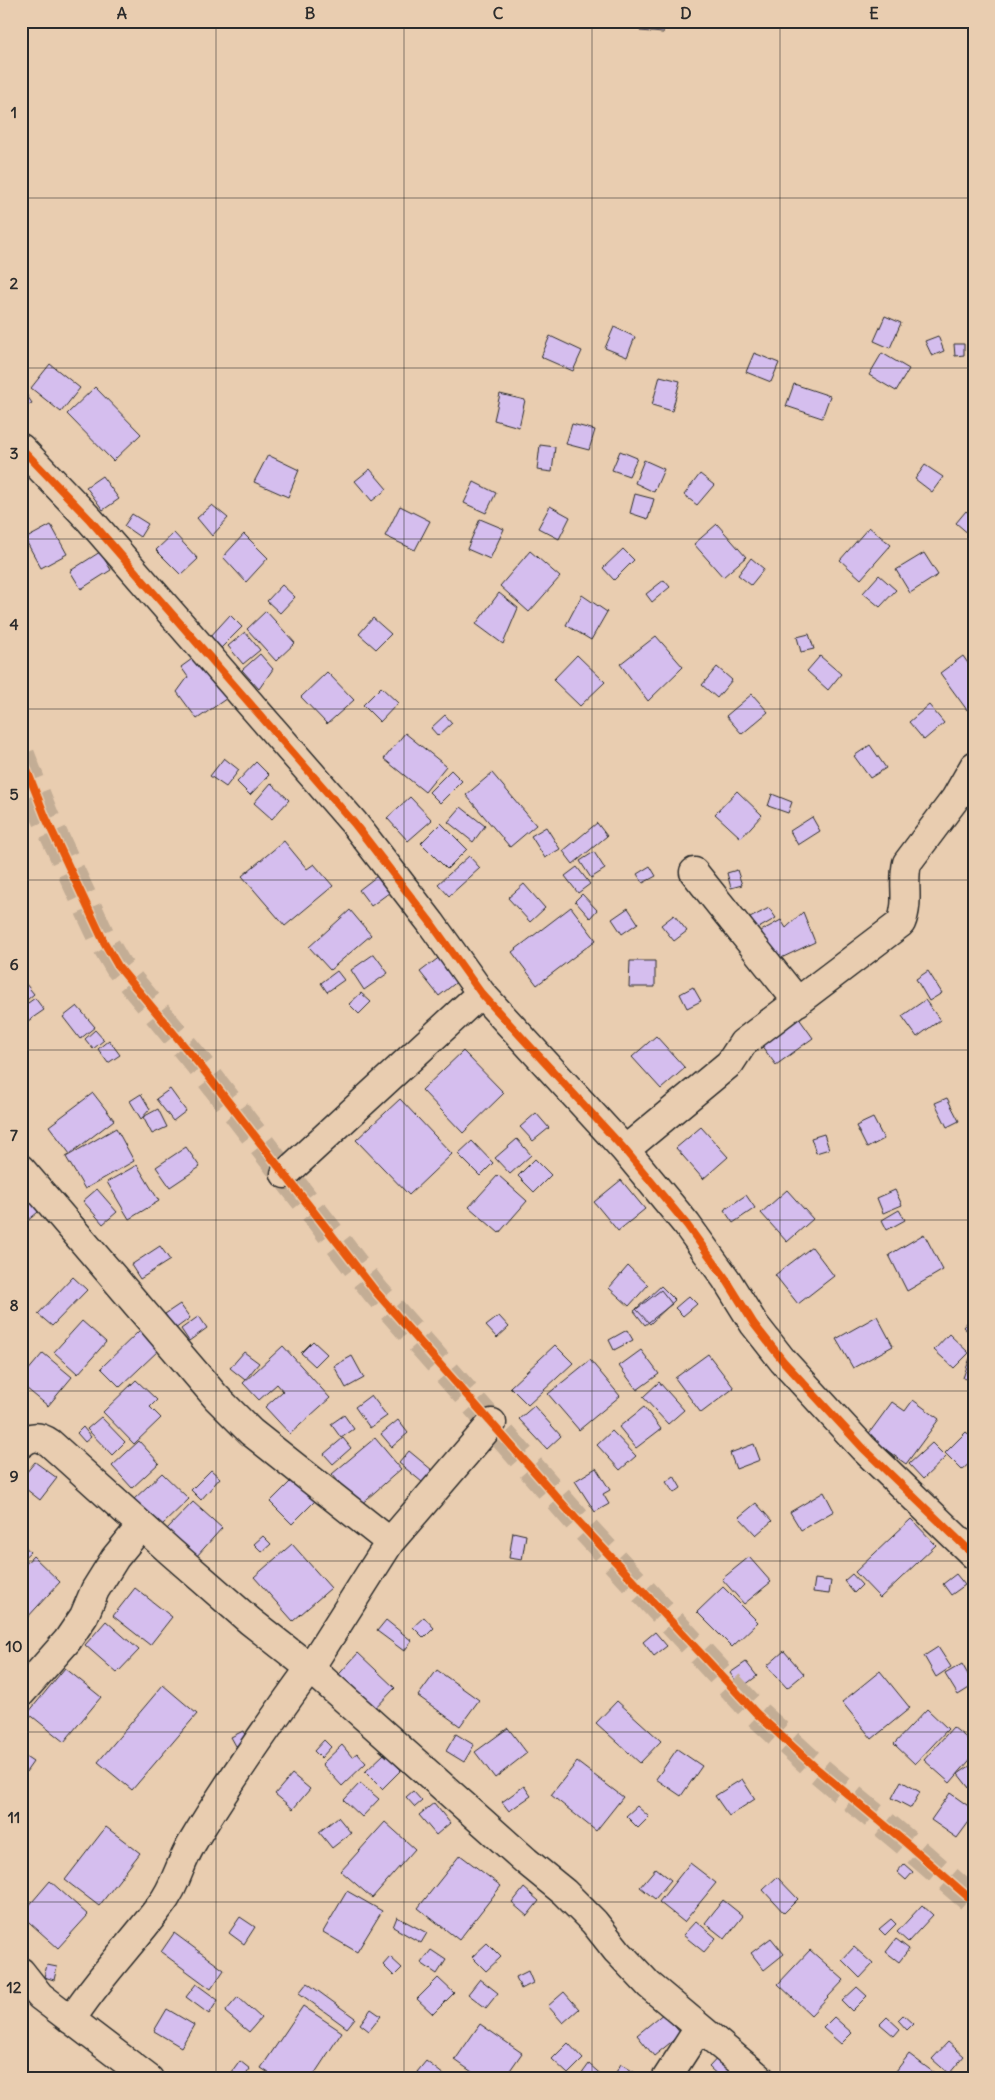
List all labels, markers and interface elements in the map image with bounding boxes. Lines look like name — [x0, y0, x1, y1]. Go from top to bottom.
text: A — [117, 3, 127, 23]
text: B — [305, 3, 316, 23]
text: C — [493, 3, 504, 23]
text: D — [680, 3, 692, 23]
text: E — [869, 3, 879, 23]
text: 1 — [11, 102, 17, 122]
text: 2 — [10, 273, 19, 293]
text: 3 — [9, 443, 19, 463]
text: 4 — [9, 614, 19, 634]
text: 5 — [9, 784, 19, 804]
text: 6 — [9, 954, 19, 974]
text: 7 — [10, 1125, 18, 1145]
text: 8 — [9, 1295, 19, 1315]
text: 9 — [9, 1466, 19, 1486]
text: 10 — [6, 1636, 22, 1656]
text: 11 — [8, 1807, 20, 1827]
text: 12 — [6, 1977, 22, 1997]

